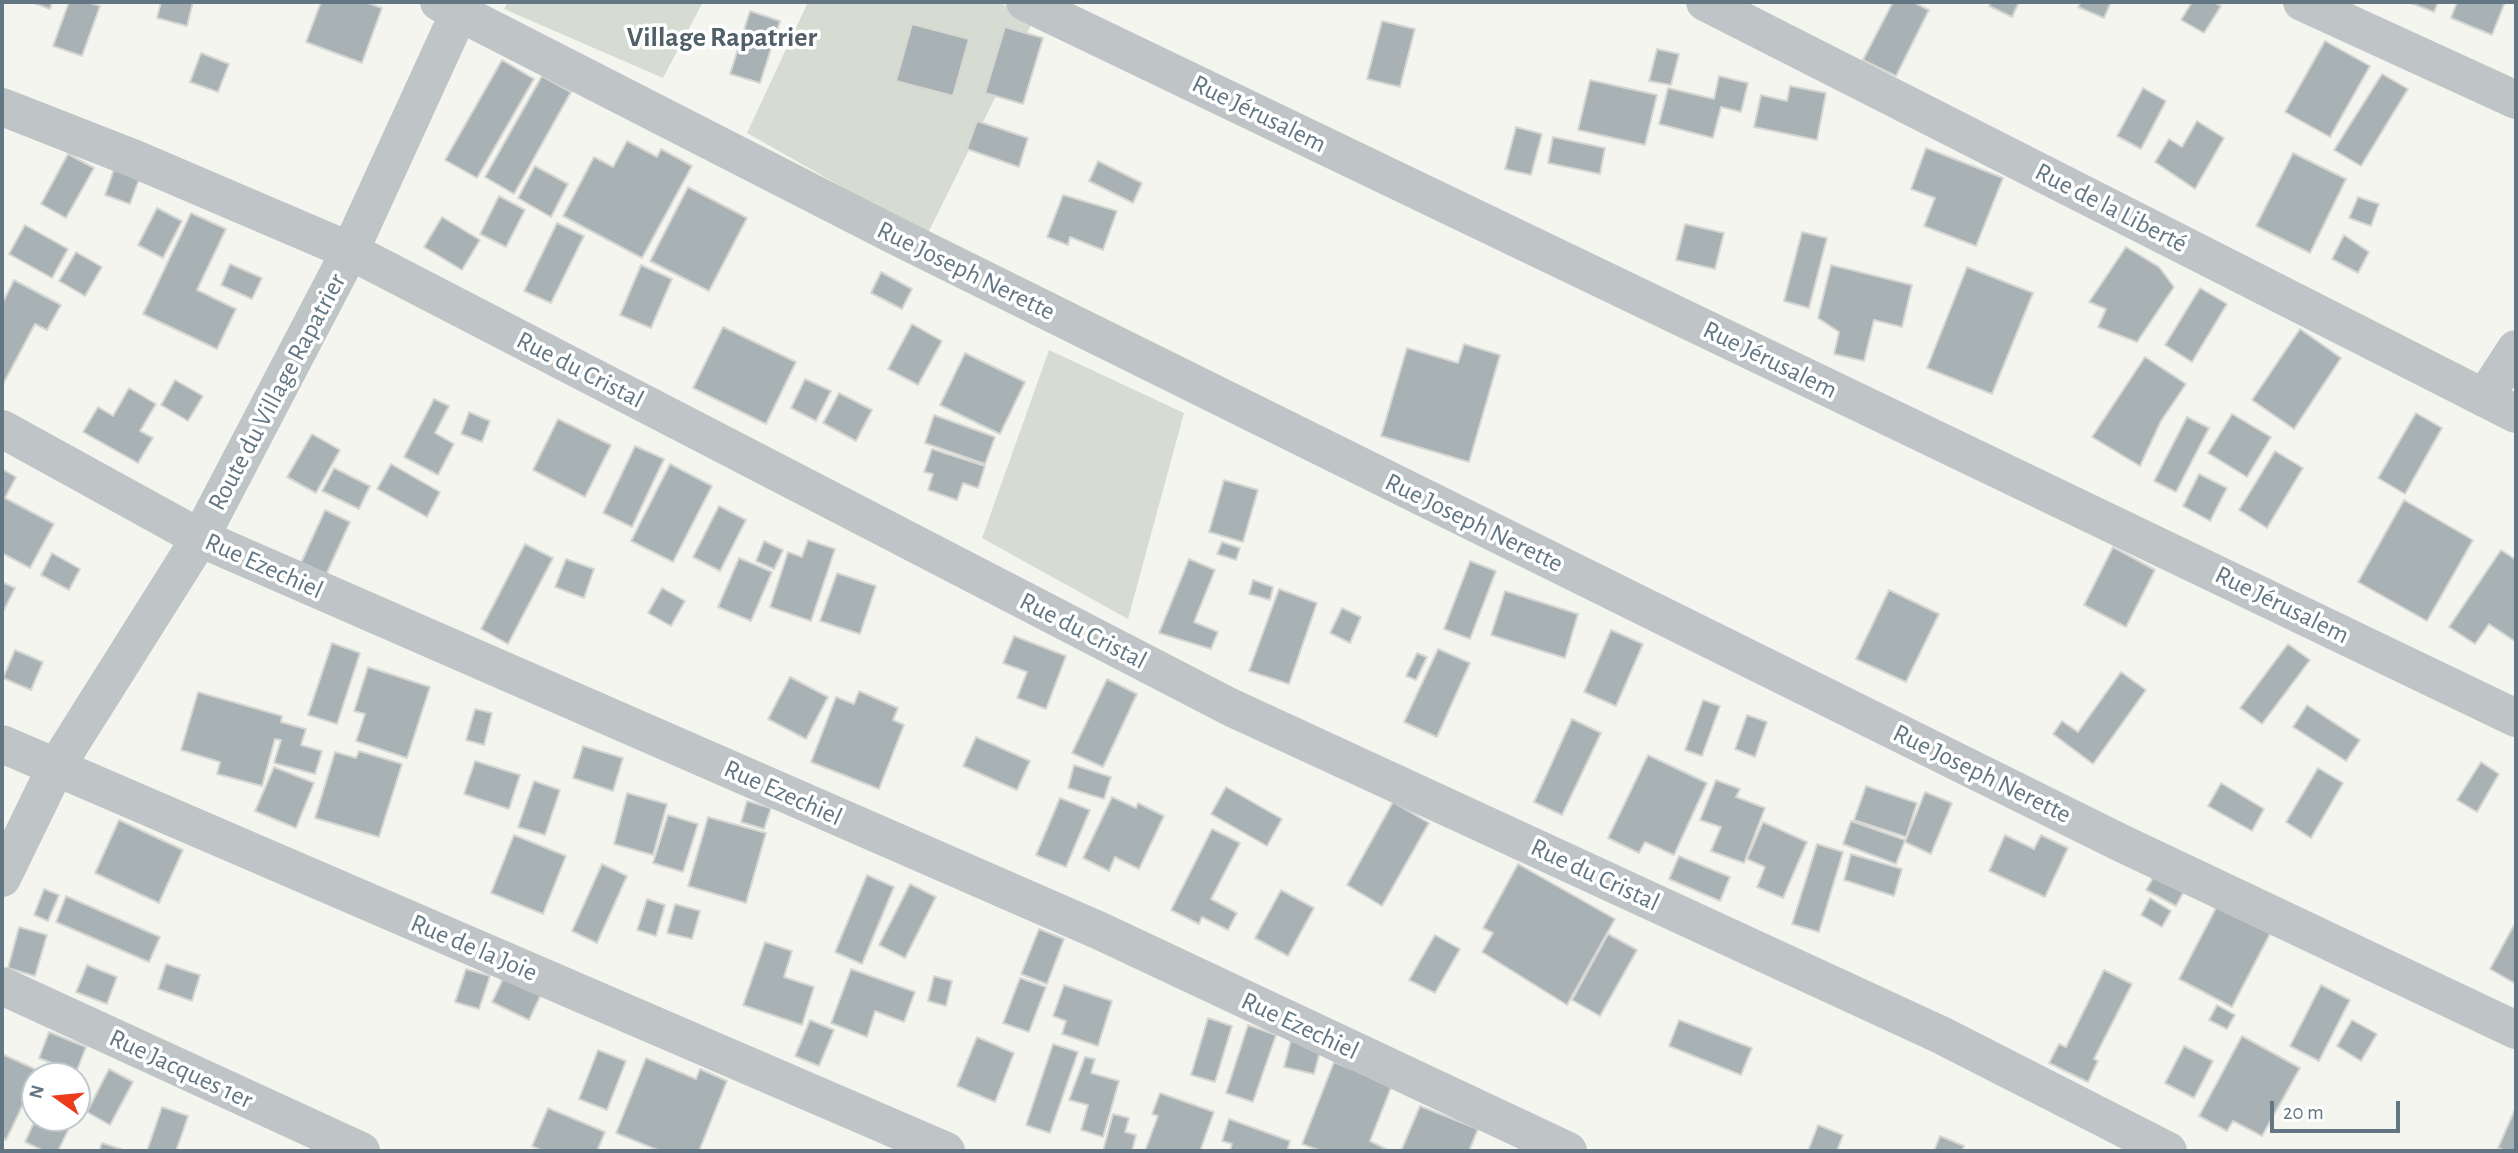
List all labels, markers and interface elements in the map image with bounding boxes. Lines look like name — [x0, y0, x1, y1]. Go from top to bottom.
district label: Village Rapatrier — [627, 21, 817, 55]
street label: Rue Jérusalem — [1187, 68, 1331, 160]
street label: Rue de la Liberté — [2030, 156, 2192, 260]
street label: Rue Joseph Nerette — [872, 214, 1060, 328]
street label: Route du Village Rapatrier — [201, 268, 353, 516]
street label: Rue Jérusalem — [1698, 314, 1842, 406]
street label: Rue du Cristal — [511, 325, 649, 415]
street label: Rue Joseph Nerette — [1380, 466, 1568, 580]
street label: Rue Ezechiel — [200, 526, 328, 606]
street label: Rue Jérusalem — [2210, 559, 2354, 651]
street label: Rue du Cristal — [1014, 586, 1152, 676]
street label: Rue Joseph Nerette — [1888, 717, 2076, 831]
street label: Rue Ezechiel — [719, 753, 847, 833]
street label: Rue du Cristal — [1526, 832, 1664, 918]
street label: Rue de la Joie — [406, 907, 542, 989]
street label: Rue Ezechiel — [1236, 985, 1364, 1067]
street label: Rue Jacques 1er — [104, 1022, 258, 1116]
north arrow — [21, 1062, 91, 1132]
text: N — [26, 1083, 48, 1101]
scale bar — [2273, 1086, 2402, 1130]
text: 20 m — [2283, 1102, 2324, 1123]

